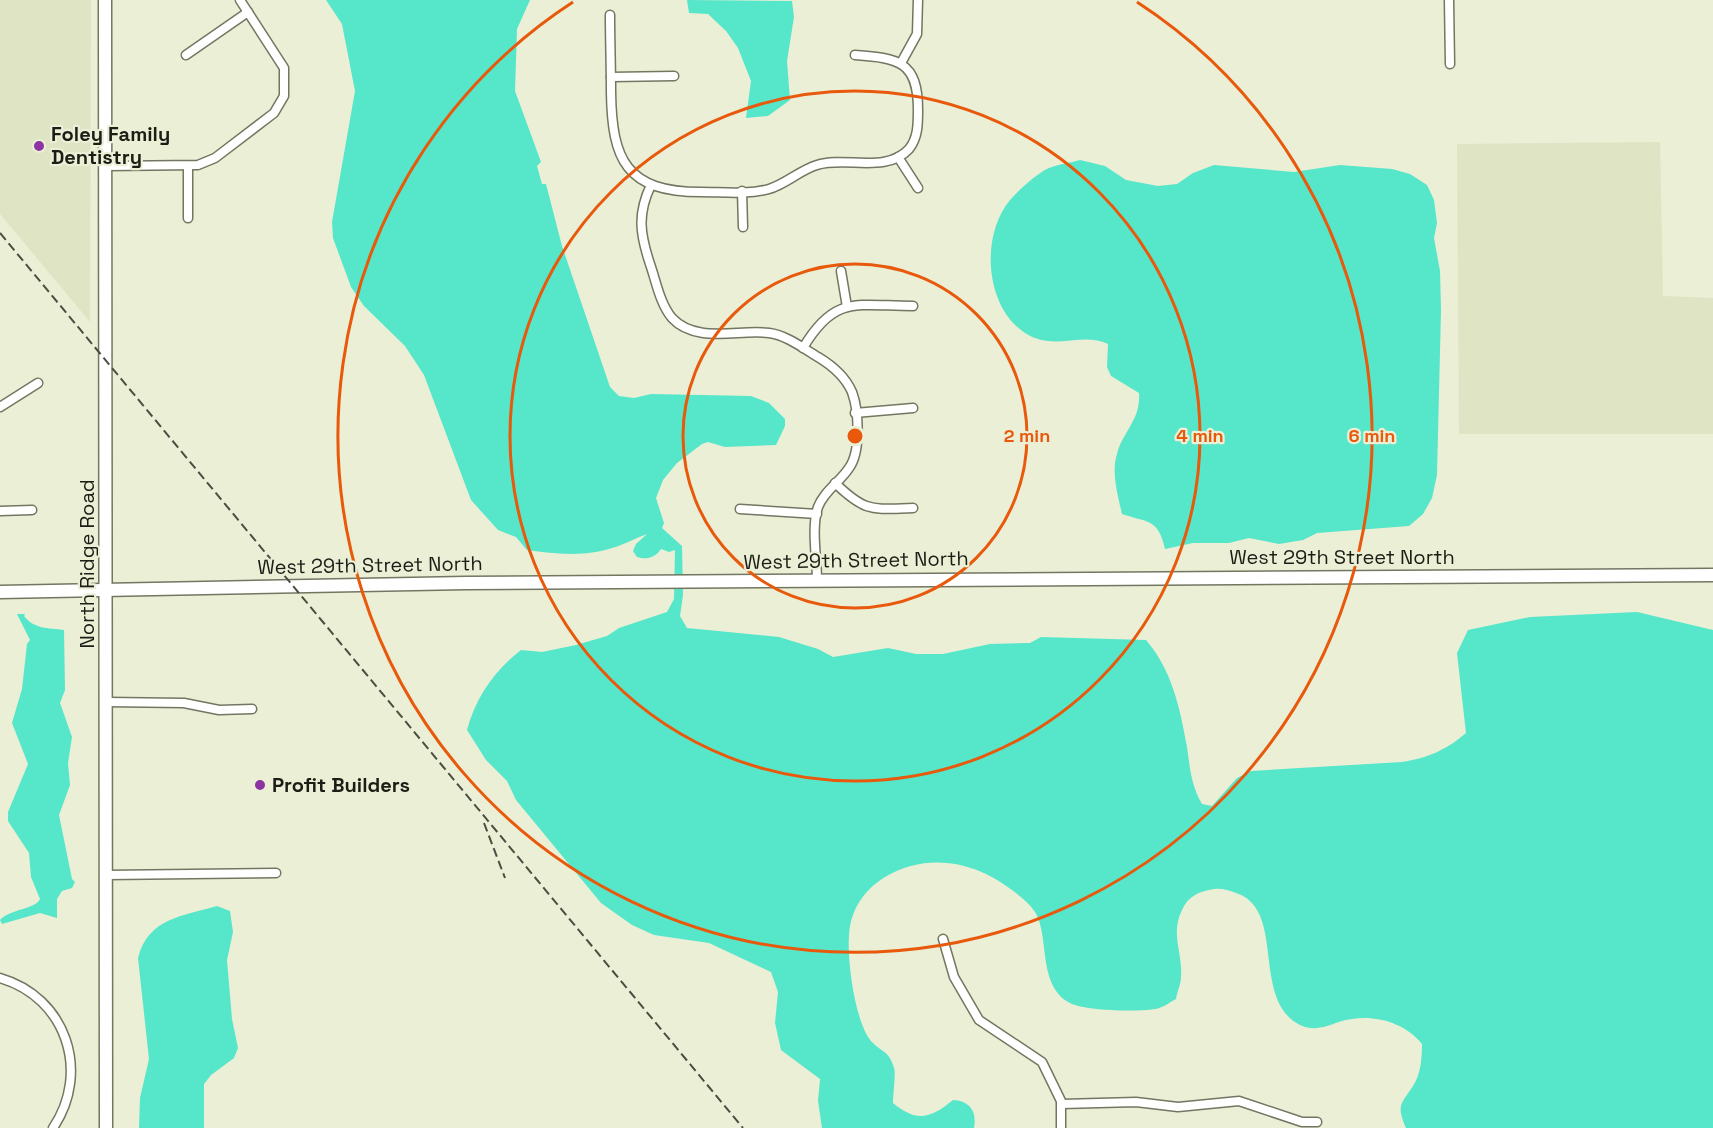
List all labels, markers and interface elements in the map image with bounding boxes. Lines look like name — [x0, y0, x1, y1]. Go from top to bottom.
place label: Foley Family Dentistry — [51, 121, 170, 170]
marker: Foley Family Dentistry — [32, 139, 46, 153]
text: 2 min — [1004, 424, 1050, 447]
text: 4 min — [1176, 424, 1224, 447]
text: 6 min — [1349, 424, 1395, 447]
centre of rings — [845, 426, 865, 446]
street label: North Ridge Road — [74, 479, 100, 649]
street label: West 29th Street North — [1229, 544, 1455, 570]
street label: West 29th Street North — [743, 545, 969, 575]
street label: West 29th Street North — [257, 550, 483, 580]
place label: Profit Builders — [272, 772, 410, 798]
marker: Profit Builders — [253, 778, 267, 792]

